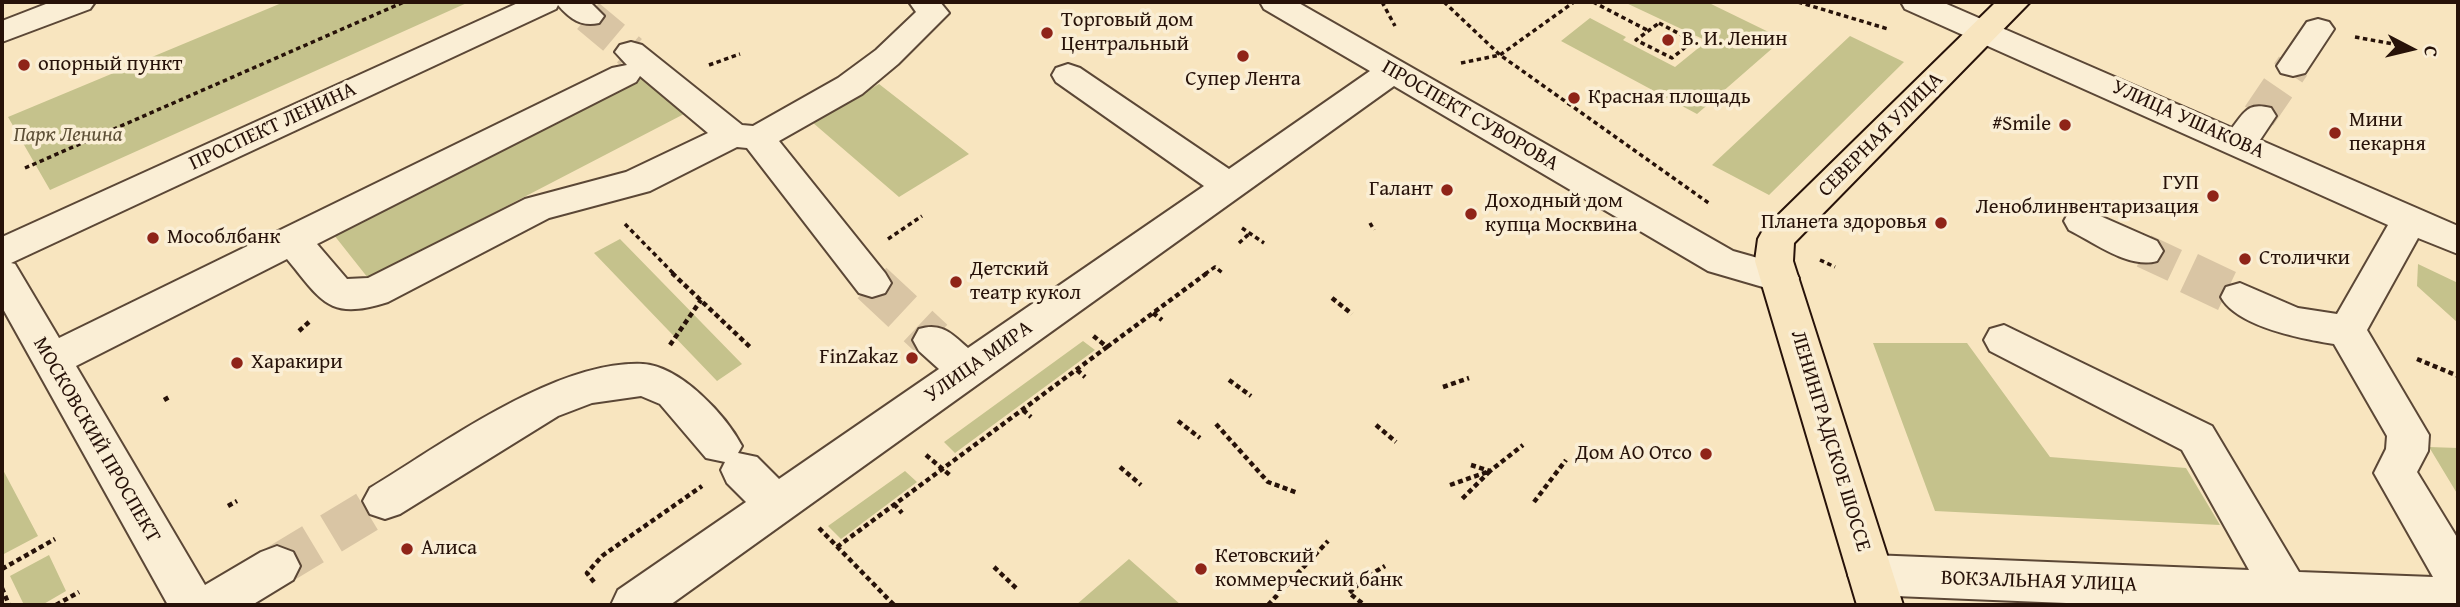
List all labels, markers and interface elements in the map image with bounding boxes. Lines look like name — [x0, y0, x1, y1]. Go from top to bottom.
place label: Торговый дом Центральный — [1061, 8, 1194, 58]
north arrow — [2376, 14, 2446, 84]
marker: Торговый дом Центральный — [1039, 25, 1055, 41]
place label: В. И. Ленин — [1682, 27, 1788, 53]
marker: В. И. Ленин — [1660, 32, 1676, 48]
text: С — [2417, 45, 2446, 59]
marker: Супер Лента — [1235, 48, 1251, 64]
place label: опорный пункт — [38, 52, 182, 78]
street label: ПРОСПЕКТ СУВОРОВА — [1377, 55, 1563, 177]
marker: опорный пункт — [16, 57, 32, 73]
place label: Супер Лента — [1185, 67, 1301, 93]
street label: СЕВЕРНАЯ УЛИЦА — [1813, 67, 1949, 203]
street label: УЛИЦА УШАКОВА — [2108, 75, 2268, 165]
street label: ПРОСПЕКТ ЛЕНИНА — [186, 77, 360, 177]
place label: Красная площадь — [1588, 85, 1751, 111]
marker: Красная площадь — [1566, 90, 1582, 106]
place label: Мини пекарня — [2349, 108, 2426, 158]
place label: #Smile — [1992, 112, 2051, 138]
marker: #Smile — [2057, 117, 2073, 133]
park label: Парк Ленина — [14, 123, 122, 149]
marker: Мини пекарня — [2327, 125, 2343, 141]
place label: ГУП Леноблинвентаризация — [1976, 171, 2199, 221]
place label: Галант — [1369, 177, 1433, 203]
marker: Галант — [1439, 182, 1455, 198]
marker: ГУП Леноблинвентаризация — [2205, 188, 2221, 204]
place label: Доходный дом купца Москвина — [1485, 189, 1638, 239]
marker: Доходный дом купца Москвина — [1463, 206, 1479, 222]
place label: Планета здоровья — [1761, 210, 1927, 236]
marker: Планета здоровья — [1933, 215, 1949, 231]
place label: Мособлбанк — [167, 225, 280, 251]
marker: Мособлбанк — [145, 230, 161, 246]
place label: Столички — [2259, 246, 2350, 272]
marker: Столички — [2237, 251, 2253, 267]
place label: Детский театр кукол — [970, 257, 1081, 307]
marker: Детский театр кукол — [948, 274, 964, 290]
street label: УЛИЦА МИРА — [920, 316, 1038, 408]
street label: ЛЕНИНГРАДСКОЕ ШОССЕ — [1784, 327, 1876, 555]
street label: МОСКОВСКИЙ ПРОСПЕКТ — [27, 333, 165, 547]
place label: FinZakaz — [819, 345, 898, 371]
place label: Харакири — [251, 350, 343, 376]
marker: FinZakaz — [904, 350, 920, 366]
marker: Харакири — [229, 355, 245, 371]
place label: Дом АО Отсо — [1575, 441, 1692, 467]
marker: Дом АО Отсо — [1698, 446, 1714, 462]
place label: Алиса — [421, 536, 477, 562]
marker: Алиса — [399, 541, 415, 557]
place label: Кетовский коммерческий банк — [1215, 544, 1403, 594]
marker: Кетовский коммерческий банк — [1193, 561, 1209, 577]
street label: ВОКЗАЛЬНАЯ УЛИЦА — [1940, 566, 2138, 598]

